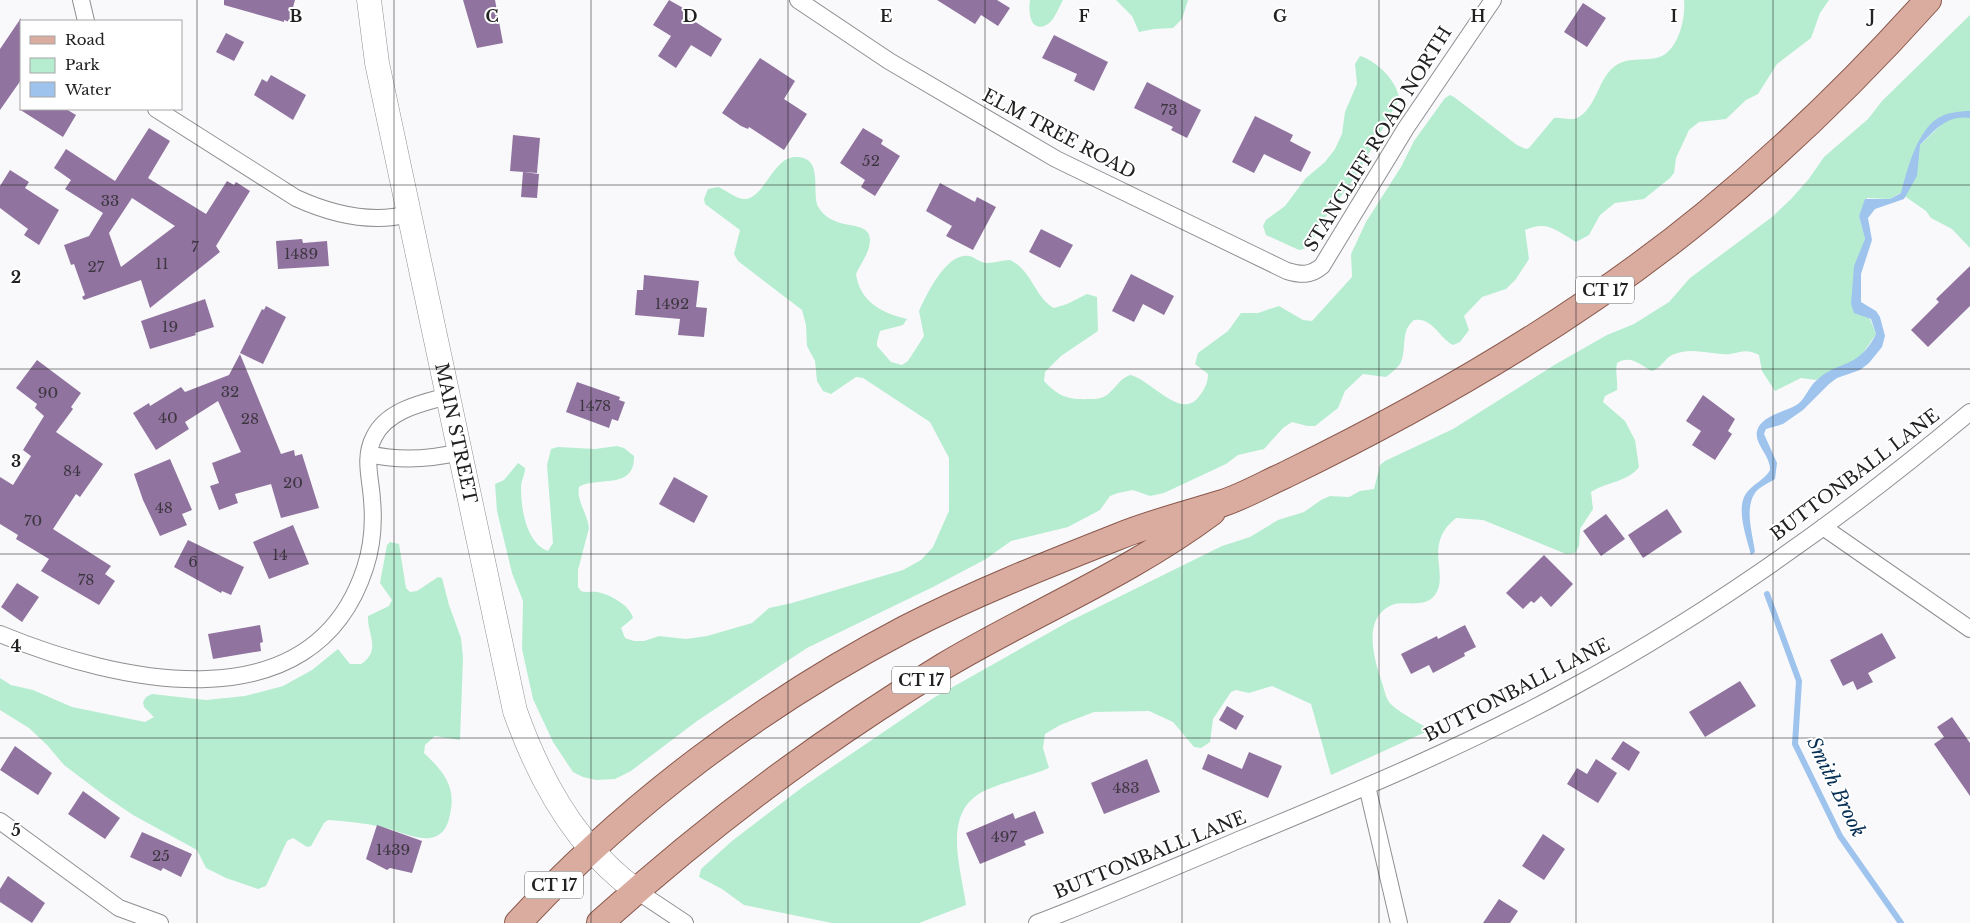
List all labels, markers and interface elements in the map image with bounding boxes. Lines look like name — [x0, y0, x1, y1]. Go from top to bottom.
text: B — [290, 6, 303, 26]
text: C — [485, 6, 499, 26]
text: D — [683, 6, 697, 26]
text: E — [880, 6, 892, 26]
text: F — [1078, 6, 1090, 26]
text: G — [1273, 6, 1287, 26]
text: H — [1470, 6, 1486, 26]
text: I — [1671, 6, 1678, 26]
text: J — [1866, 6, 1875, 26]
legend — [20, 20, 182, 110]
street label: STANCLIFF ROAD NORTH — [1299, 22, 1457, 256]
text: Road — [65, 30, 105, 49]
text: Park — [65, 55, 101, 74]
text: Water — [64, 80, 112, 99]
street label: ELM TREE ROAD — [979, 84, 1139, 184]
house number: 73 — [1161, 100, 1177, 119]
house number: 52 — [862, 151, 880, 170]
house number: 33 — [101, 191, 119, 210]
house number: 7 — [191, 237, 199, 256]
house number: 1489 — [284, 244, 318, 263]
house number: 11 — [155, 254, 169, 273]
house number: 27 — [88, 257, 105, 276]
text: 2 — [11, 267, 21, 287]
road number: CT 17 — [1576, 276, 1634, 304]
house number: 1492 — [655, 294, 689, 313]
house number: 19 — [162, 317, 178, 336]
street label: MAIN STREET — [430, 361, 482, 506]
house number: 32 — [221, 382, 239, 401]
house number: 90 — [38, 383, 58, 402]
house number: 1478 — [579, 396, 611, 415]
street label: BUTTONBALL LANE — [1766, 404, 1944, 546]
house number: 40 — [158, 408, 178, 427]
house number: 28 — [241, 409, 259, 428]
text: 3 — [11, 451, 21, 471]
house number: 84 — [63, 461, 81, 480]
house number: 20 — [283, 473, 303, 492]
house number: 48 — [155, 498, 173, 517]
house number: 70 — [24, 511, 42, 530]
house number: 14 — [272, 545, 288, 564]
house number: 6 — [188, 552, 198, 571]
house number: 78 — [78, 570, 94, 589]
street label: BUTTONBALL LANE — [1420, 634, 1614, 746]
text: 4 — [11, 636, 21, 656]
road number: CT 17 — [892, 666, 950, 694]
water label: Smith Brook — [1802, 733, 1870, 841]
house number: 483 — [1112, 778, 1140, 797]
street label: BUTTONBALL LANE — [1051, 806, 1249, 904]
text: 5 — [11, 820, 21, 840]
house number: 497 — [991, 827, 1017, 846]
house number: 1439 — [376, 840, 410, 859]
house number: 25 — [152, 846, 170, 865]
road number: CT 17 — [525, 872, 583, 898]

